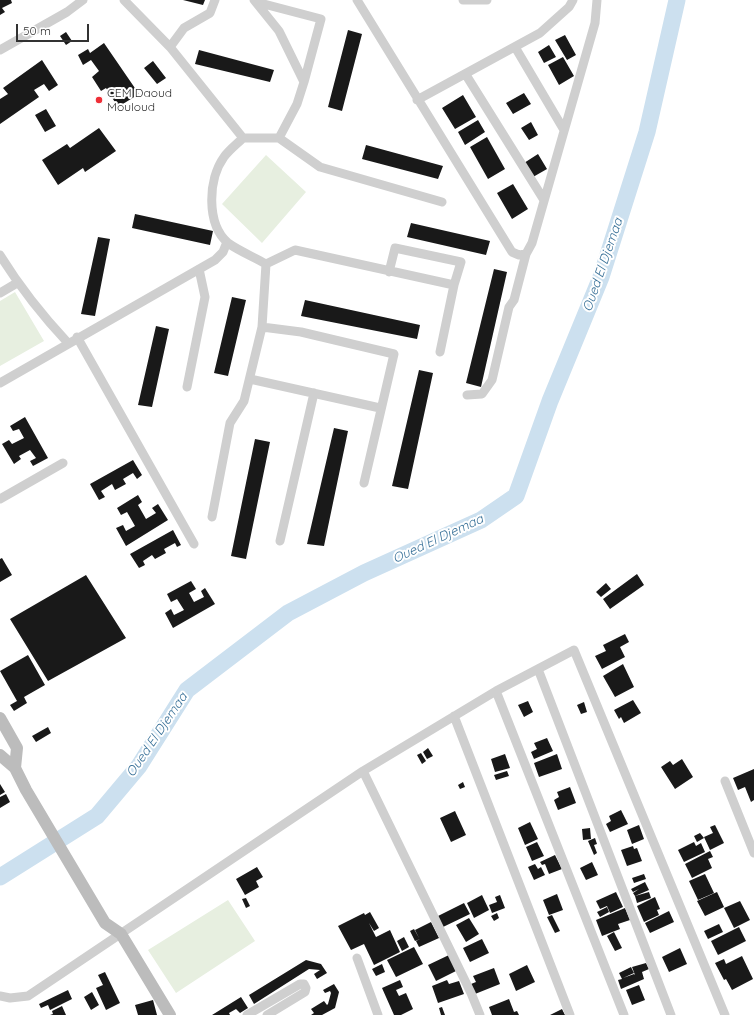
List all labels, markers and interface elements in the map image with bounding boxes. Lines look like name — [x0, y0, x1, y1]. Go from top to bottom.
scale bar — [18, 16, 91, 42]
text: 50 m — [23, 23, 51, 38]
place label: CEM Daoud Mouloud — [107, 86, 172, 114]
marker: CEM Daoud Mouloud — [94, 95, 104, 105]
water label: Oued El Djemaa — [580, 216, 626, 314]
water label: Oued El Djemaa — [390, 511, 486, 567]
water label: Oued El Djemaa — [123, 690, 191, 780]

